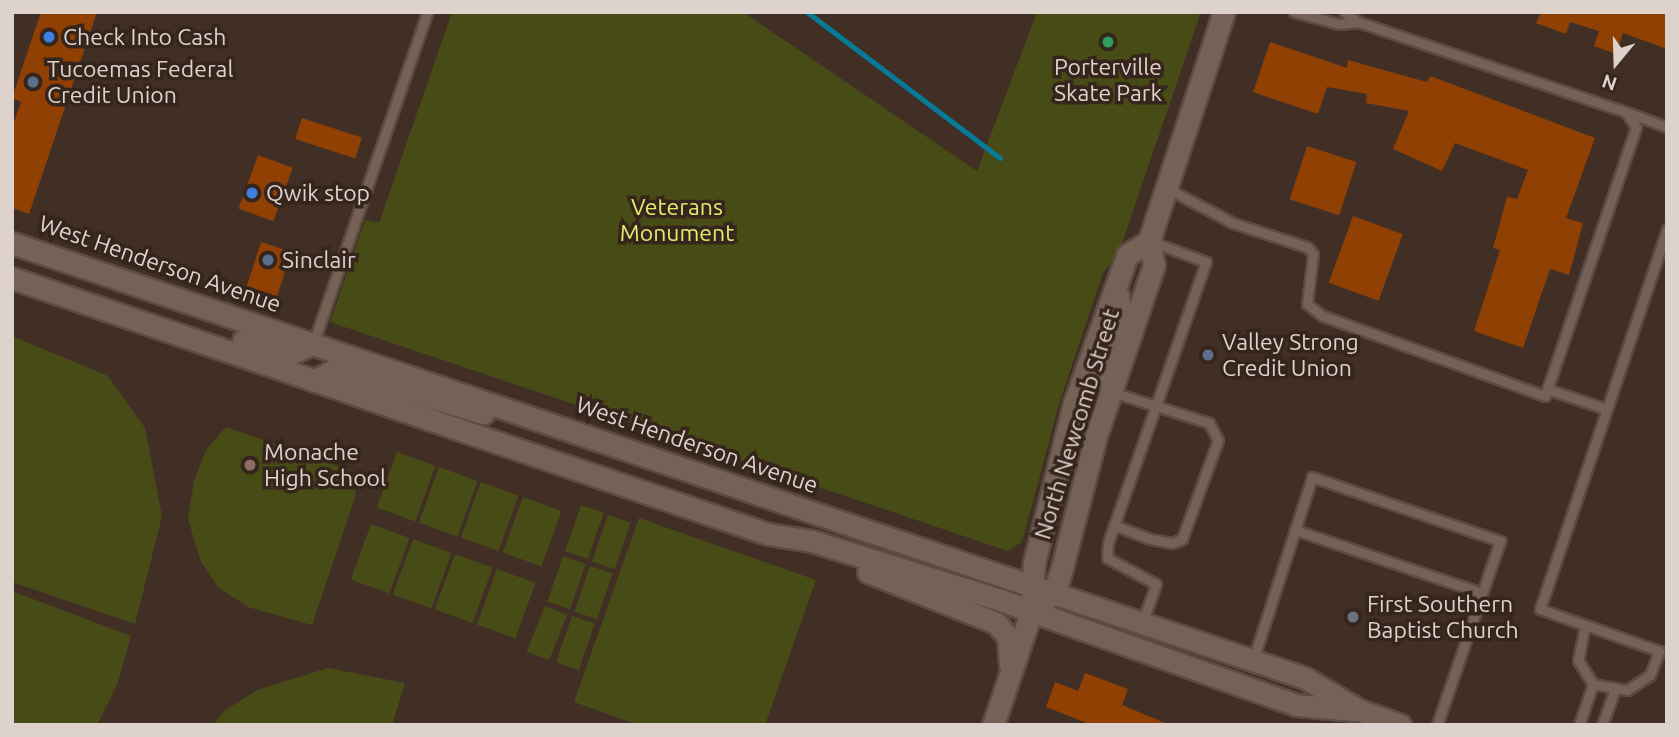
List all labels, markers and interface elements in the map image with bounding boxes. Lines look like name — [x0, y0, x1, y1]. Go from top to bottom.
place label: Check Into Cash — [63, 23, 226, 51]
north arrow — [1581, 28, 1651, 98]
marker: Check Into Cash — [41, 29, 57, 45]
marker: Porterville Skate Park — [1100, 34, 1116, 50]
place label: Porterville Skate Park — [1054, 53, 1162, 107]
place label: Tucoemas Federal Credit Union — [47, 55, 233, 109]
text: N — [1599, 70, 1619, 96]
marker: Tucoemas Federal Credit Union — [25, 74, 41, 90]
place label: Qwik stop — [266, 179, 370, 207]
marker: Qwik stop — [244, 185, 260, 201]
park label: Veterans Monument — [620, 193, 734, 247]
street label: West Henderson Avenue — [35, 210, 285, 318]
place label: Sinclair — [282, 246, 356, 274]
marker: Sinclair — [260, 252, 276, 268]
street label: North Newcomb Street — [1029, 305, 1125, 543]
place label: Valley Strong Credit Union — [1222, 328, 1359, 382]
marker: Valley Strong Credit Union — [1200, 347, 1216, 363]
street label: West Henderson Avenue — [572, 391, 822, 499]
place label: Monache High School — [264, 438, 386, 492]
marker: Monache High School — [242, 457, 258, 473]
place label: First Southern Baptist Church — [1367, 590, 1519, 644]
marker: First Southern Baptist Church — [1345, 609, 1361, 625]

